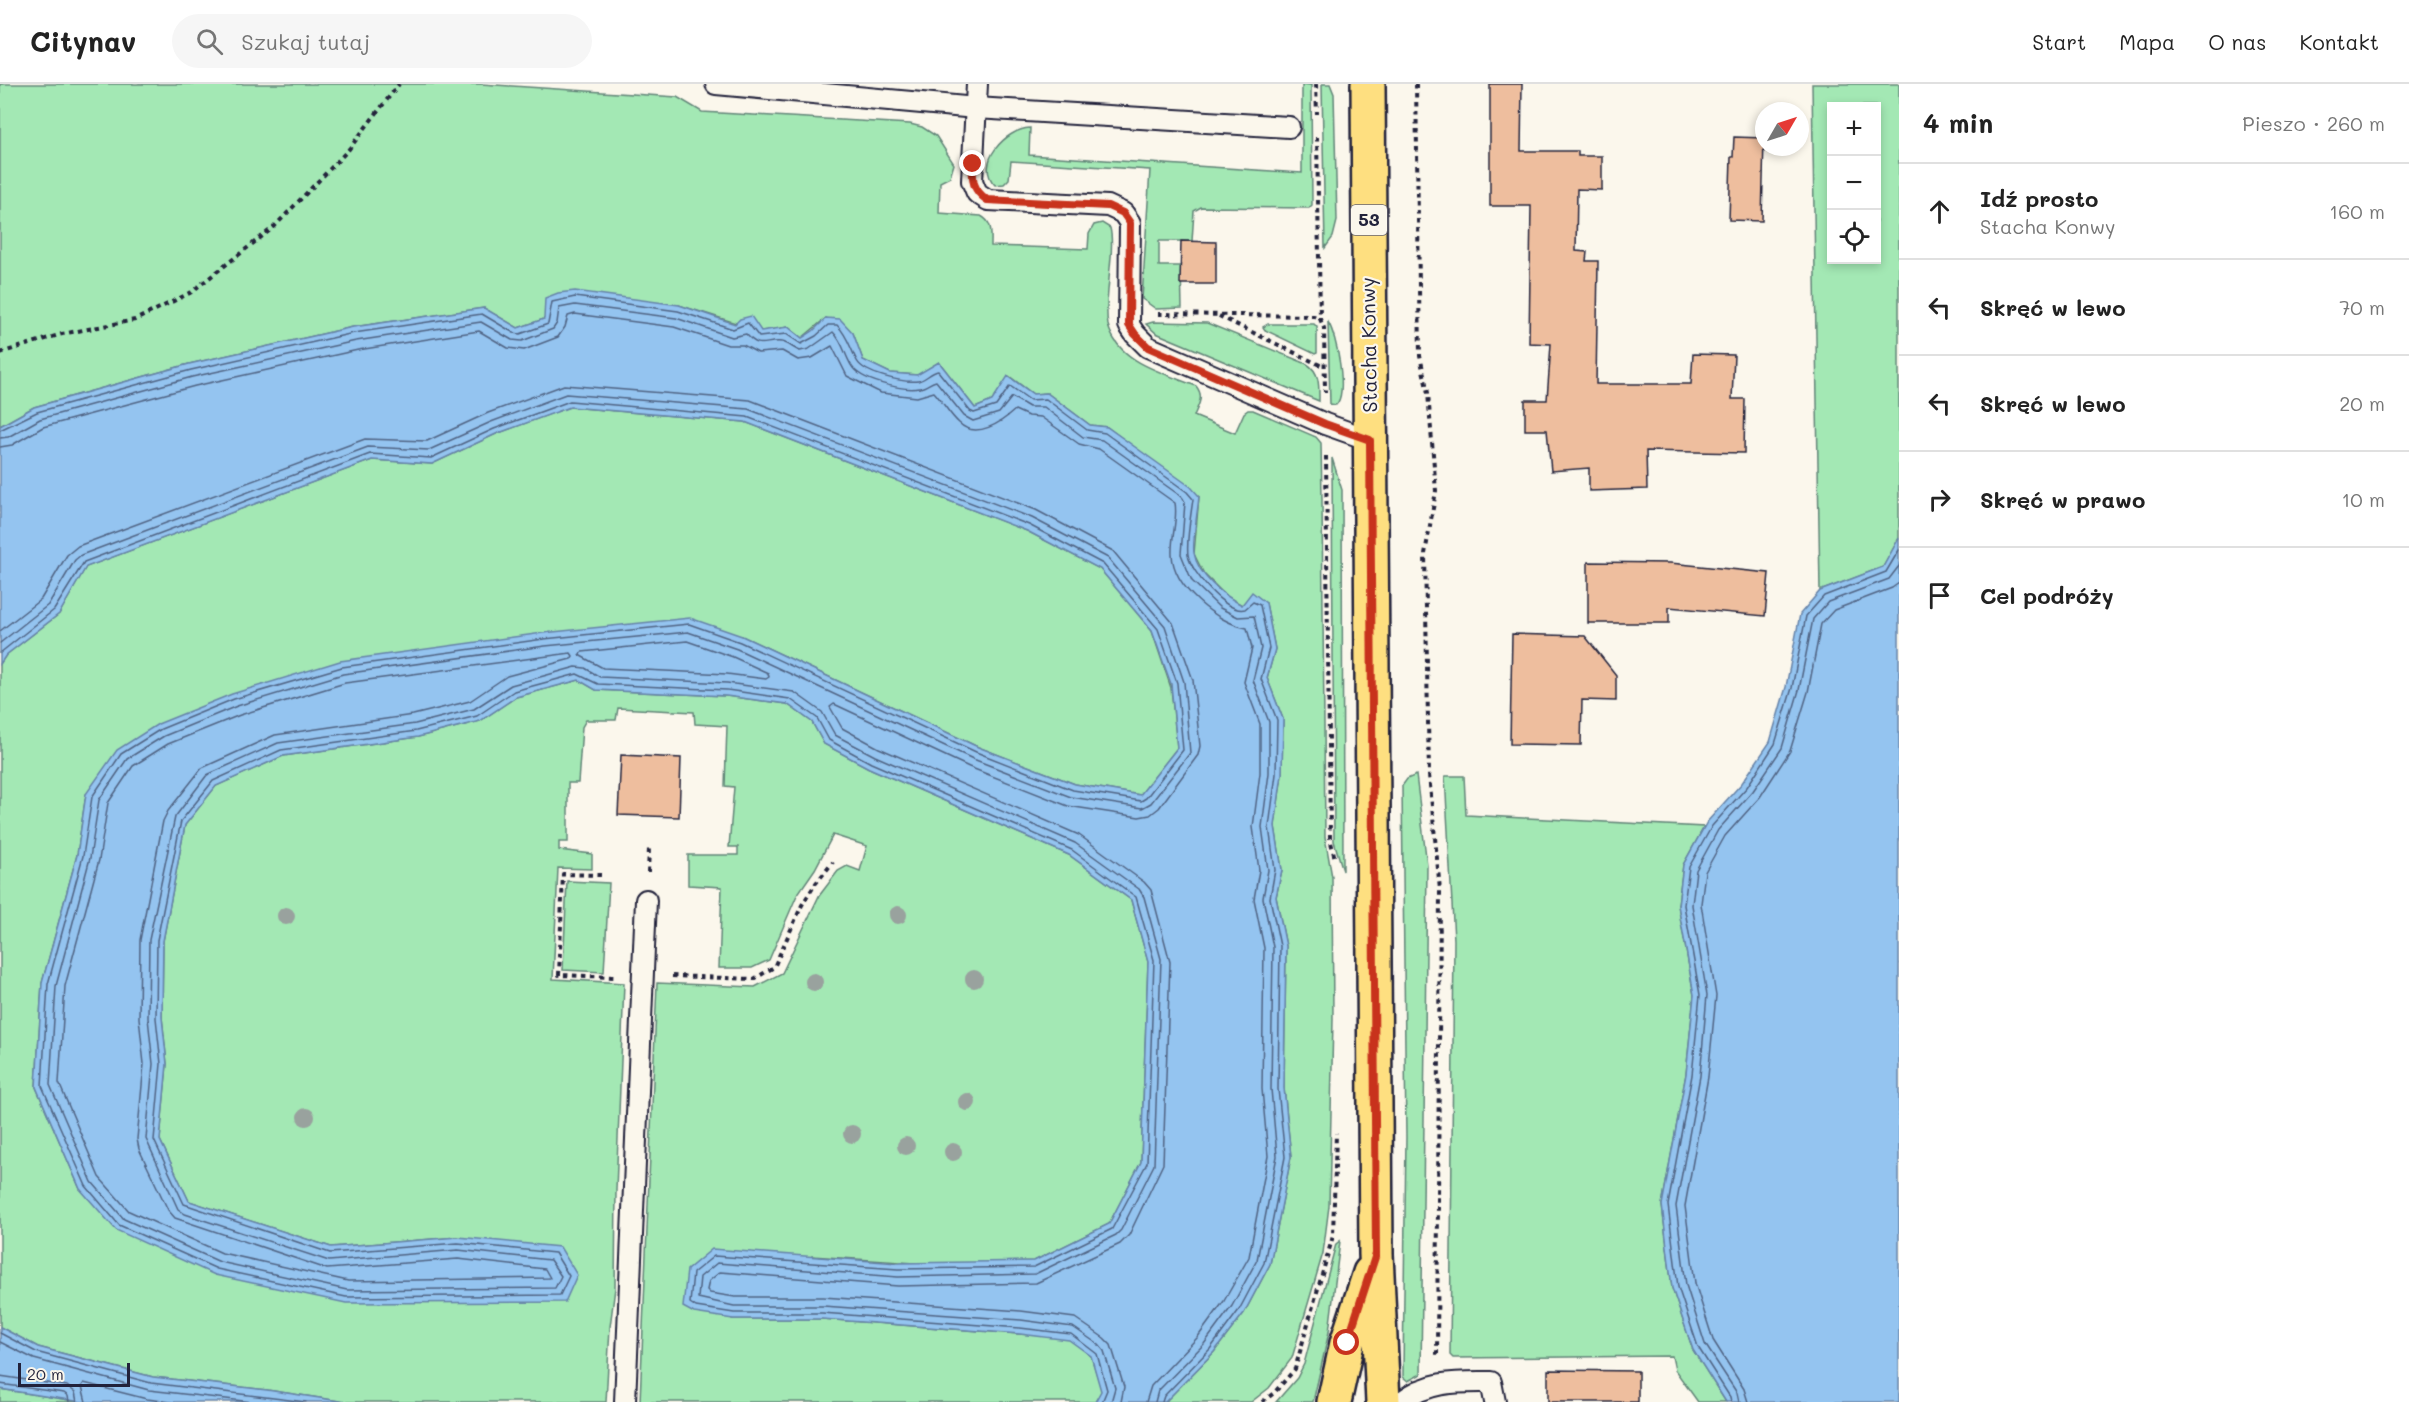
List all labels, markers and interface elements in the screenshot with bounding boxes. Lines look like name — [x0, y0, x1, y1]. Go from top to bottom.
search box — [172, 14, 592, 68]
text: Citynav — [30, 23, 136, 59]
icon: search — [193, 25, 226, 58]
text: Szukaj tutaj — [241, 27, 370, 56]
text: Start — [2032, 28, 2086, 55]
text: Mapa — [2119, 28, 2175, 55]
text: O nas — [2208, 28, 2266, 55]
text: Kontakt — [2299, 28, 2379, 55]
north arrow — [1755, 102, 1809, 156]
map controls — [1827, 102, 1881, 264]
button: + — [1827, 102, 1881, 156]
text: 4 min — [1923, 106, 1993, 140]
text: Pieszo · 260 m — [2242, 110, 2385, 136]
route end — [959, 150, 985, 176]
button: − — [1827, 156, 1881, 210]
text: Idź prosto — [1980, 184, 2098, 213]
icon: ahead — [1923, 195, 1956, 228]
text: 160 m — [2329, 198, 2385, 224]
road number: 53 — [1351, 205, 1387, 235]
button: locate — [1827, 210, 1881, 264]
text: Stacha Konwy — [1980, 213, 2115, 239]
street label: Stacha Konwy — [1354, 277, 1382, 413]
icon: left — [1923, 291, 1956, 324]
text: Skręć w lewo — [1980, 293, 2126, 322]
text: 70 m — [2339, 294, 2385, 320]
icon: left — [1923, 387, 1956, 420]
text: Skręć w lewo — [1980, 389, 2126, 418]
text: 20 m — [2339, 390, 2385, 416]
icon: right — [1923, 483, 1956, 516]
text: Skręć w prawo — [1980, 485, 2145, 514]
text: 10 m — [2341, 486, 2385, 512]
icon: arrive — [1923, 579, 1956, 612]
text: Cel podróży — [1980, 581, 2114, 610]
route start — [1333, 1329, 1359, 1355]
scale bar — [18, 1360, 130, 1388]
text: 20 m — [27, 1363, 64, 1384]

